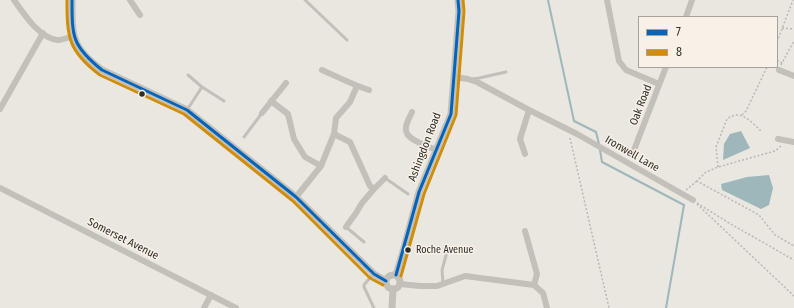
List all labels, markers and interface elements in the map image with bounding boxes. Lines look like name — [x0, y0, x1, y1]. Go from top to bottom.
legend — [638, 16, 778, 68]
text: 7 — [676, 25, 681, 39]
text: 8 — [676, 45, 682, 59]
street label: Oak Road — [627, 83, 655, 127]
unlabelled marker — [137, 89, 147, 99]
street label: Ashingdon Road — [406, 111, 444, 183]
street label: Ironwell Lane — [603, 133, 661, 175]
street label: Somerset Avenue — [85, 215, 161, 263]
place label: Roche Avenue — [416, 244, 473, 256]
marker: Roche Avenue — [403, 245, 413, 255]

